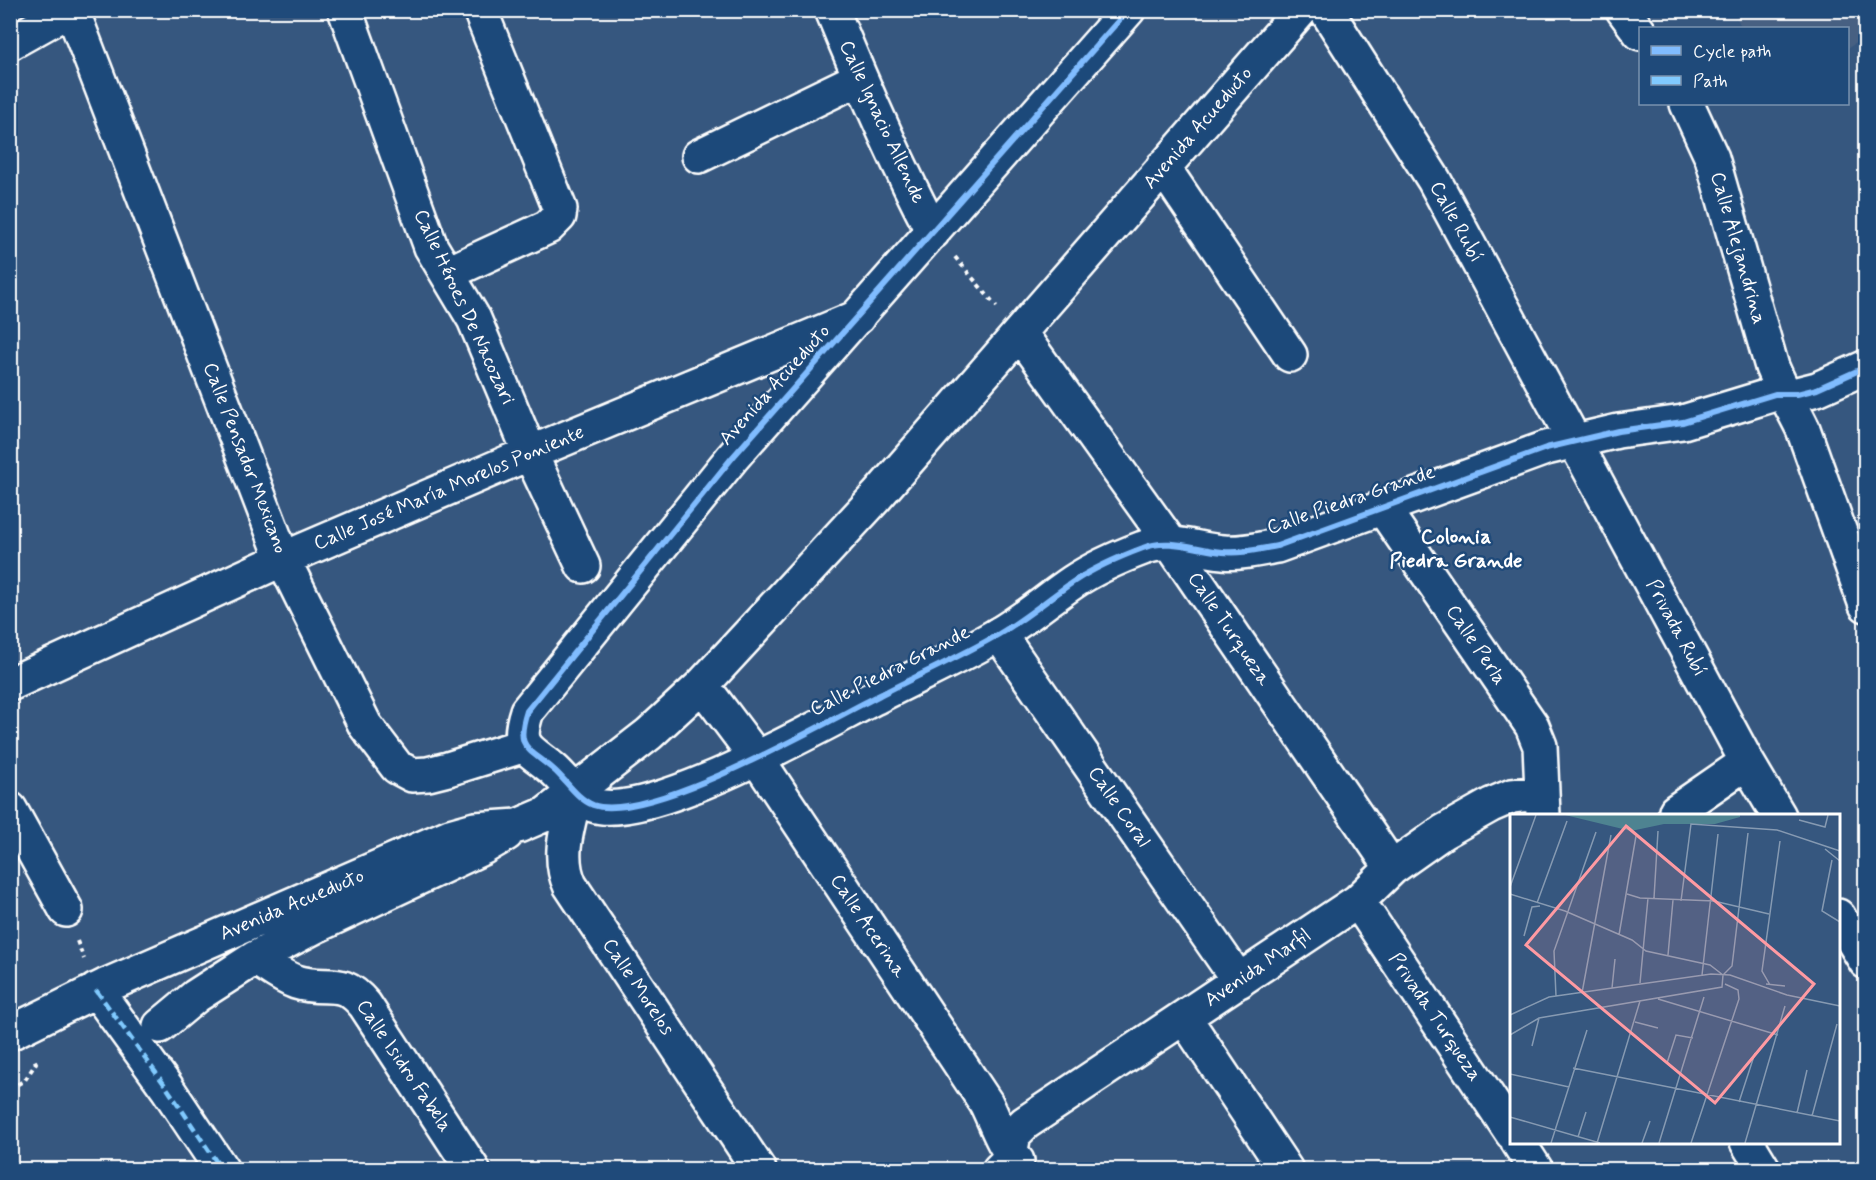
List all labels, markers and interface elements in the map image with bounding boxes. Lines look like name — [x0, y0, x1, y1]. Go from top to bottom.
legend — [1639, 27, 1849, 105]
street label: Calle Ignacio Allende — [832, 36, 932, 208]
text: Cycle path — [1693, 40, 1771, 64]
street label: Avenida Acueducto — [1137, 61, 1259, 195]
text: Path — [1693, 70, 1728, 94]
street label: Calle Alejandrina — [1703, 169, 1773, 327]
street label: Calle Rubí — [1423, 177, 1489, 267]
street label: Calle Héroes De Nacozari — [407, 205, 521, 409]
street label: Avenida Acueducto — [713, 319, 837, 451]
street label: Calle Pensador Mexicano — [196, 359, 294, 557]
street label: Calle José María Morelos Poniente — [310, 419, 588, 557]
street label: Calle Piedra Grande — [1263, 458, 1439, 541]
district label: Colonia Piedra Grande — [1390, 523, 1522, 575]
street label: Calle Turqueza — [1181, 567, 1278, 692]
street label: Privada Rubí — [1639, 575, 1713, 681]
street label: Calle Perla — [1439, 600, 1513, 690]
street label: Calle Piedra Grande — [805, 619, 975, 723]
street label: Calle Coral — [1081, 761, 1157, 853]
inset map — [1510, 814, 1840, 1144]
street label: Avenida Acueducto — [216, 862, 368, 948]
street label: Calle Acerina — [823, 869, 913, 984]
street label: Avenida Marfil — [1199, 922, 1317, 1014]
street label: Calle Morelos — [596, 933, 680, 1041]
street label: Privada Turqueza — [1382, 947, 1488, 1087]
street label: Calle Isidro Fabela — [350, 994, 458, 1138]

